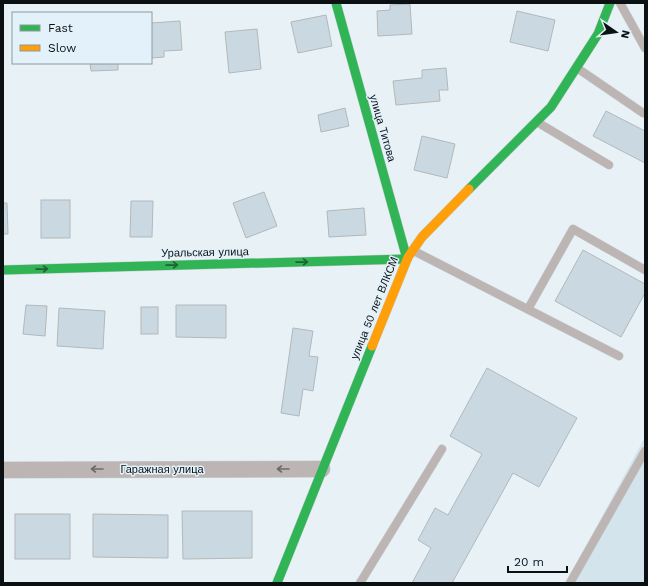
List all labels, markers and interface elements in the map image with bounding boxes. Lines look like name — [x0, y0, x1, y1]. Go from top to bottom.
legend — [12, 12, 152, 64]
north arrow — [596, 12, 636, 52]
text: Fast — [48, 21, 73, 35]
text: N — [618, 29, 633, 40]
text: Slow — [48, 41, 76, 55]
street label: улица Титова — [367, 93, 399, 164]
street label: Уральская улица — [161, 245, 250, 260]
street label: улица 50 лет ВЛКСМ — [348, 255, 401, 361]
one-way arrow — [295, 258, 308, 266]
one-way arrow — [165, 261, 178, 269]
one-way arrow — [35, 265, 48, 272]
street label: Гаражная улица — [120, 463, 204, 476]
one-way arrow — [91, 465, 104, 473]
one-way arrow — [277, 465, 290, 473]
scale bar — [508, 548, 567, 574]
text: 20 m — [514, 555, 544, 569]

